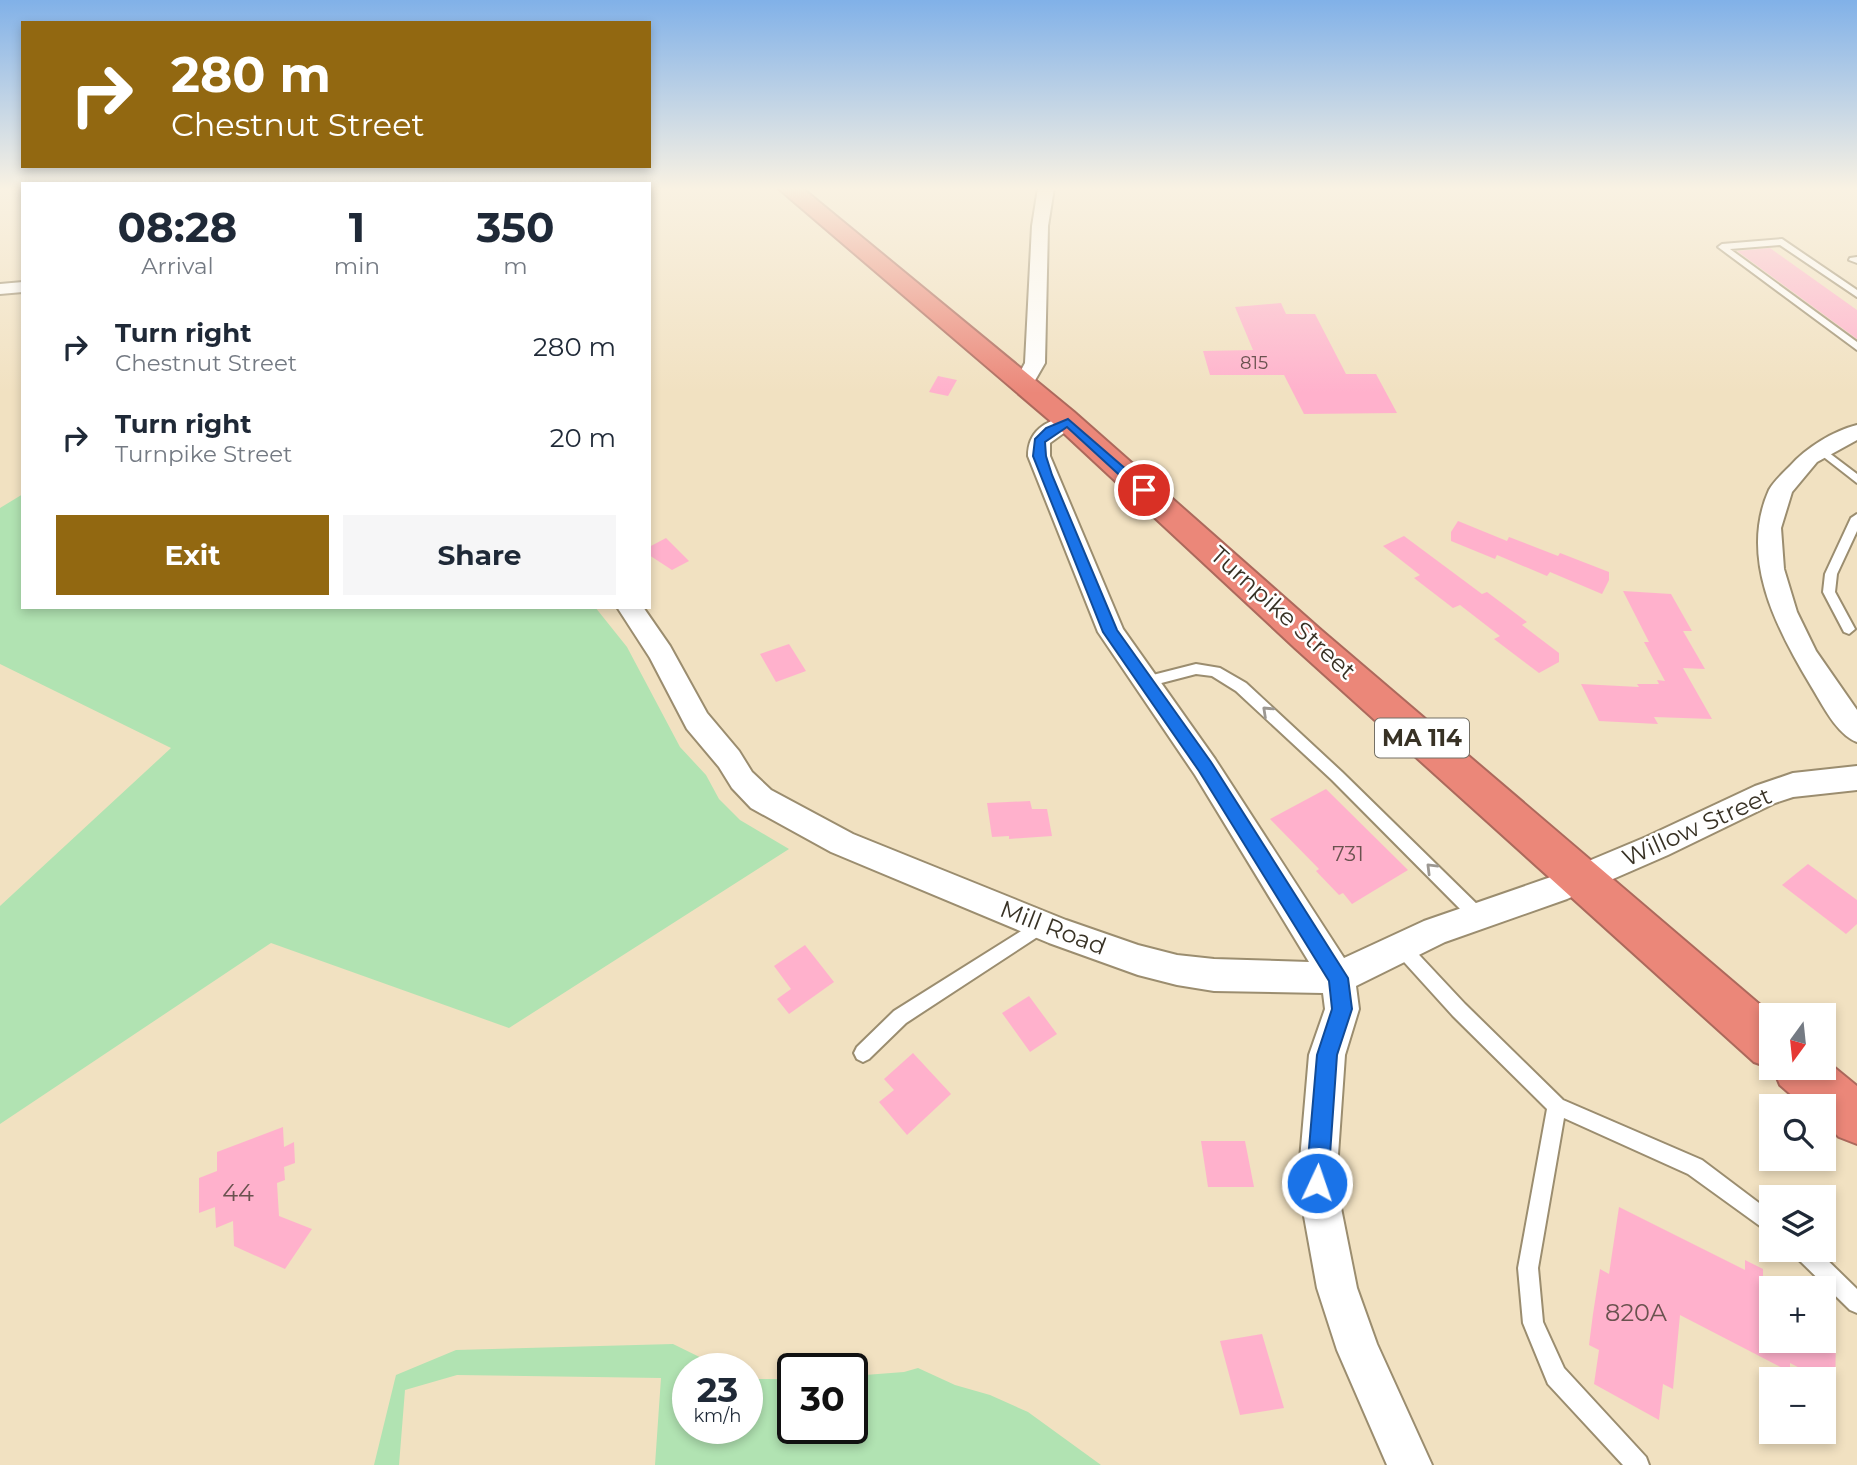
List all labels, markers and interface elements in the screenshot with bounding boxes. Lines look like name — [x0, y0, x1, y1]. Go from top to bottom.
text: 280 m — [171, 45, 331, 104]
icon: right — [56, 49, 147, 140]
text: Chestnut Street — [171, 105, 425, 144]
text: 08:28 — [118, 201, 237, 253]
text: 1 — [349, 201, 365, 253]
text: 350 — [476, 201, 554, 253]
text: Arrival — [141, 252, 214, 280]
text: min — [334, 252, 380, 280]
text: m — [503, 252, 528, 280]
text: Turn right — [115, 317, 251, 349]
icon: right — [56, 328, 94, 366]
text: 280 m — [533, 331, 616, 363]
text: Chestnut Street — [115, 349, 297, 377]
house number: 815 — [1240, 352, 1268, 374]
text: Turn right — [115, 408, 251, 440]
icon: right — [56, 419, 94, 457]
text: 20 m — [550, 422, 616, 454]
text: Turnpike Street — [115, 440, 292, 468]
pin — [1114, 460, 1174, 520]
icon: arrive — [1125, 471, 1163, 509]
button: Exit — [56, 515, 329, 595]
button: Share — [343, 515, 616, 595]
street label: Turnpike Street — [1205, 540, 1362, 686]
one-way arrow — [1262, 706, 1275, 719]
road number: MA 114 — [1375, 718, 1469, 758]
street label: Willow Street — [1618, 781, 1776, 872]
house number: 731 — [1332, 841, 1364, 866]
one-way arrow — [1426, 864, 1439, 877]
street label: Mill Road — [996, 894, 1110, 961]
north arrow — [1759, 1003, 1836, 1080]
map controls — [1759, 1003, 1836, 1444]
button: search — [1759, 1094, 1836, 1171]
position arrow — [1280, 1146, 1354, 1220]
house number: 44 — [222, 1178, 254, 1207]
button: layers — [1759, 1185, 1836, 1262]
button: + — [1759, 1276, 1836, 1353]
house number: 820A — [1605, 1298, 1668, 1327]
speed limit sign: 30 — [777, 1353, 868, 1444]
button: − — [1759, 1367, 1836, 1444]
text: 23 — [697, 1368, 738, 1411]
text: km/h — [693, 1405, 742, 1427]

